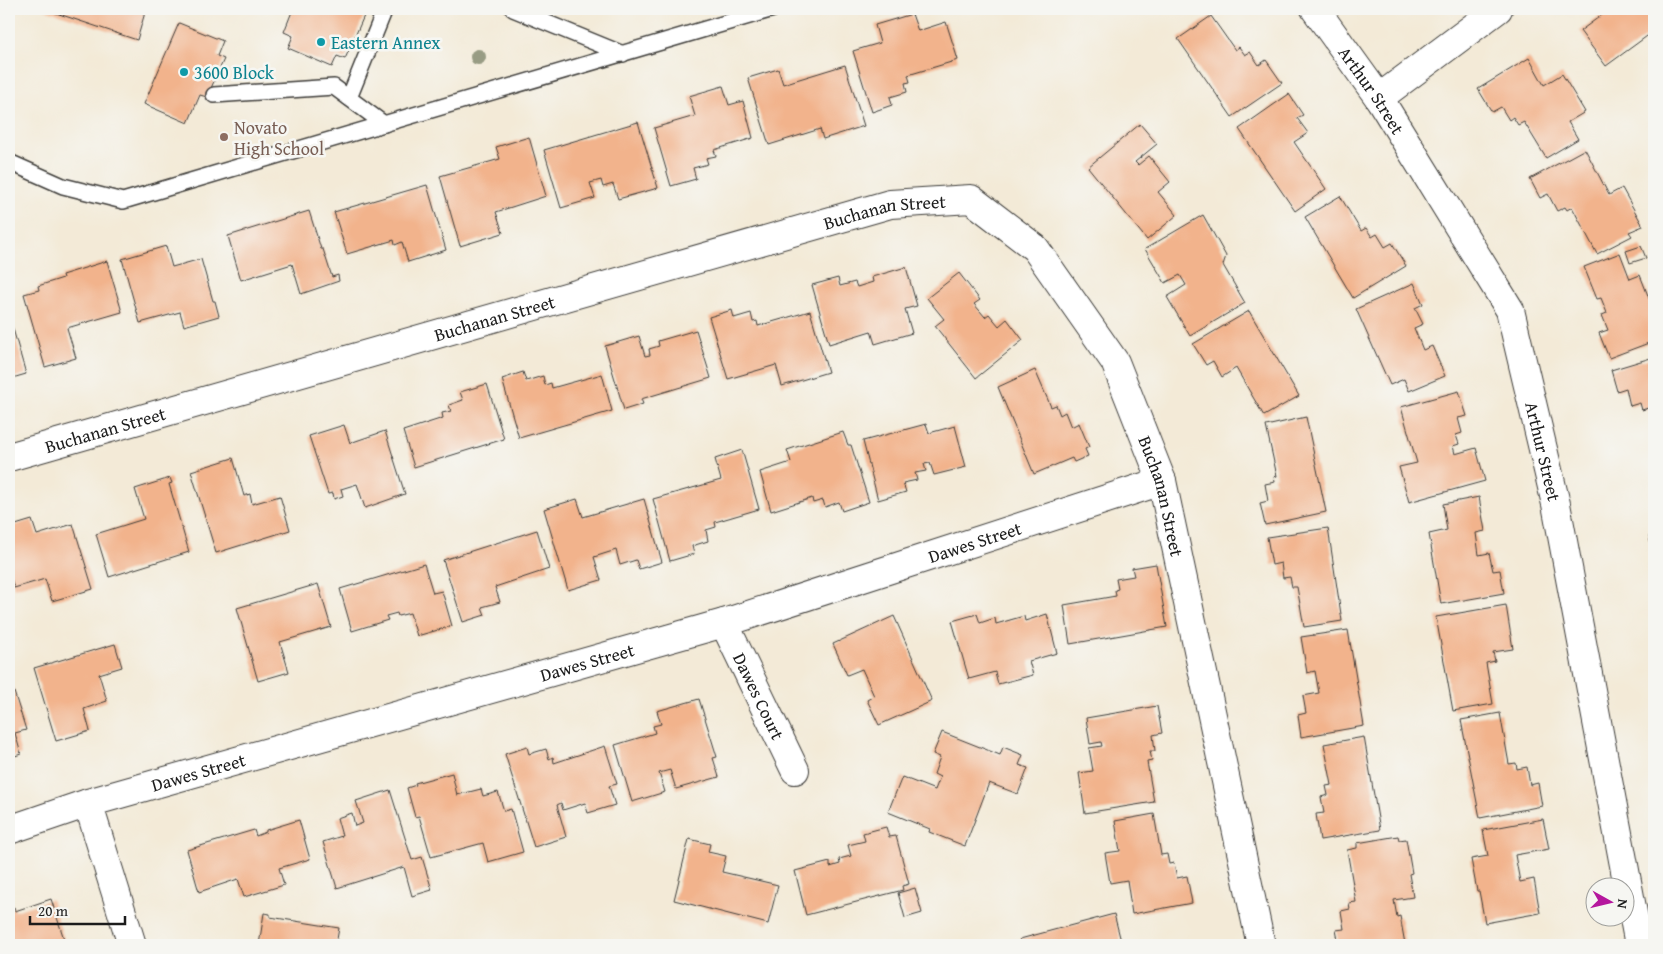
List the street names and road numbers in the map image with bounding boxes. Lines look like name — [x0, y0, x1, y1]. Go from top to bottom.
street label: Arthur Street — [1332, 40, 1412, 140]
street label: Buchanan Street — [820, 187, 947, 236]
street label: Buchanan Street — [431, 287, 559, 348]
street label: Buchanan Street — [42, 399, 169, 460]
street label: Arthur Street — [1519, 399, 1568, 504]
street label: Buchanan Street — [1132, 432, 1191, 559]
street label: Dawes Street — [924, 514, 1025, 569]
street label: Dawes Street — [537, 635, 638, 688]
street label: Dawes Court — [727, 648, 792, 745]
street label: Dawes Street — [148, 745, 249, 798]

